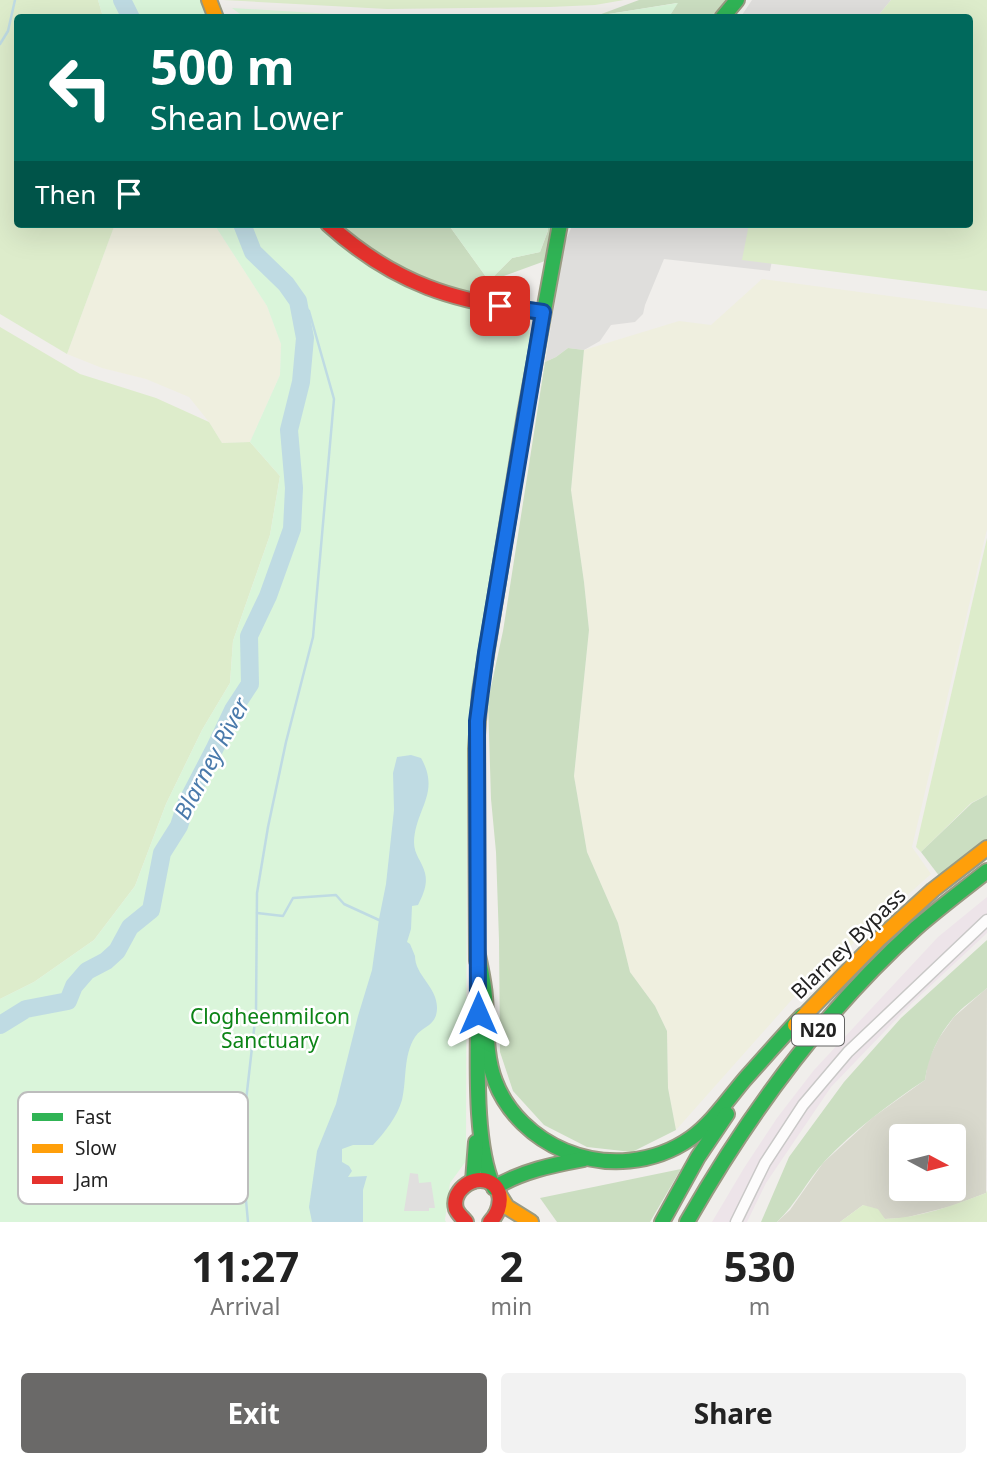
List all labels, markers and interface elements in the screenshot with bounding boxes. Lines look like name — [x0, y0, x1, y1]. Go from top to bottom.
text: 500 m — [150, 33, 295, 99]
icon: left — [35, 42, 126, 133]
text: Shean Lower — [150, 96, 343, 139]
icon: arrive — [110, 175, 148, 213]
text: Then — [35, 176, 96, 212]
pin — [470, 276, 530, 336]
icon: arrive — [481, 287, 519, 325]
water label: Blarney River — [166, 691, 257, 824]
street label: Blarney Bypass — [785, 881, 911, 1005]
position arrow — [441, 976, 515, 1050]
park label: Clogheenmilcon Sanctuary — [190, 1002, 350, 1054]
road number: N20 — [792, 1014, 844, 1046]
legend — [18, 1092, 248, 1204]
text: Fast — [75, 1104, 112, 1130]
north arrow — [889, 1124, 966, 1200]
map controls — [889, 1124, 966, 1201]
text: Slow — [75, 1135, 116, 1161]
text: Jam — [73, 1167, 109, 1193]
text: 11:27 — [191, 1237, 299, 1294]
text: 2 — [499, 1237, 523, 1294]
text: 530 — [724, 1237, 796, 1294]
text: Arrival — [210, 1290, 280, 1322]
text: min — [491, 1290, 532, 1322]
text: m — [749, 1290, 770, 1322]
button: Exit — [21, 1373, 487, 1453]
button: Share — [501, 1373, 966, 1453]

